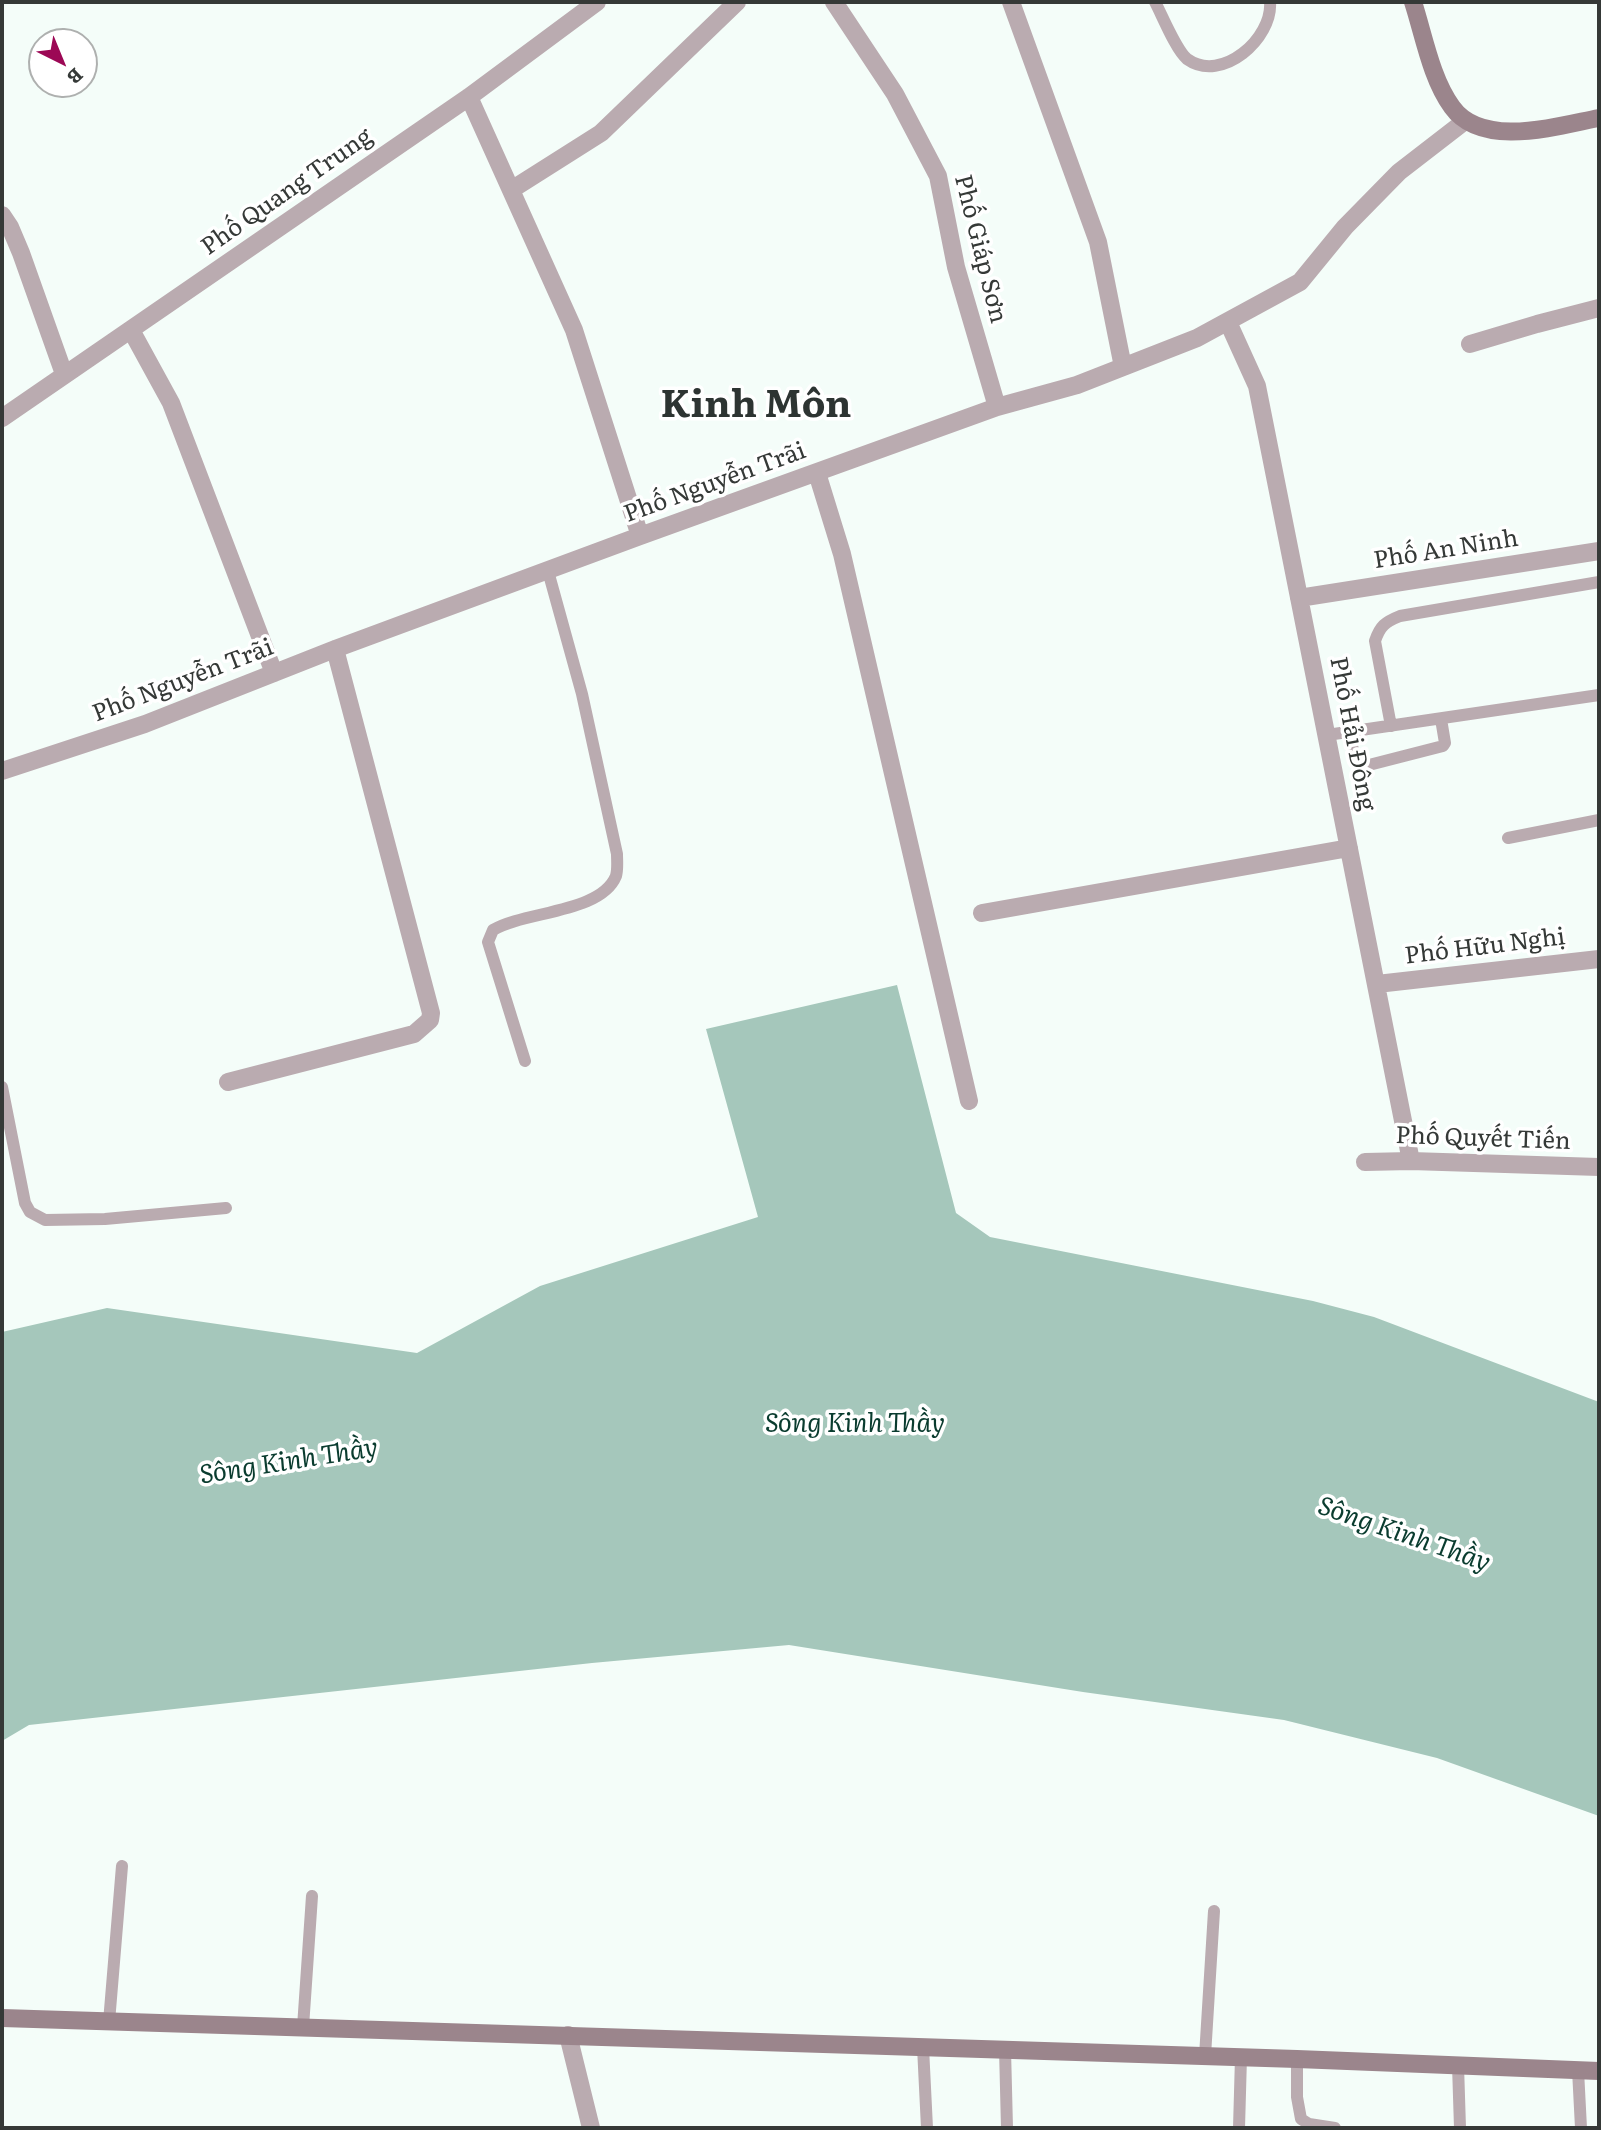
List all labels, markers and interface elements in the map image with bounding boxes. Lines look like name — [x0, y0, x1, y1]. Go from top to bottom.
north arrow — [28, 28, 98, 98]
text: B — [62, 62, 90, 92]
street label: Phố Quang Trung — [196, 122, 378, 262]
street label: Phố Giáp Sơn — [948, 172, 1012, 326]
district label: Kinh Môn — [661, 383, 851, 429]
street label: Phố Nguyễn Trãi — [620, 437, 810, 529]
street label: Phố An Ninh — [1372, 524, 1520, 576]
street label: Phố Nguyễn Trãi — [88, 633, 278, 729]
street label: Phố Hải Đông — [1323, 654, 1381, 814]
street label: Phố Hữu Nghị — [1403, 923, 1567, 971]
street label: Phố Quyết Tiến — [1395, 1122, 1571, 1156]
water label: Sông Kinh Thầy — [765, 1408, 945, 1440]
water label: Sông Kinh Thầy — [198, 1433, 380, 1491]
water label: Sông Kinh Thầy — [1314, 1491, 1494, 1579]

